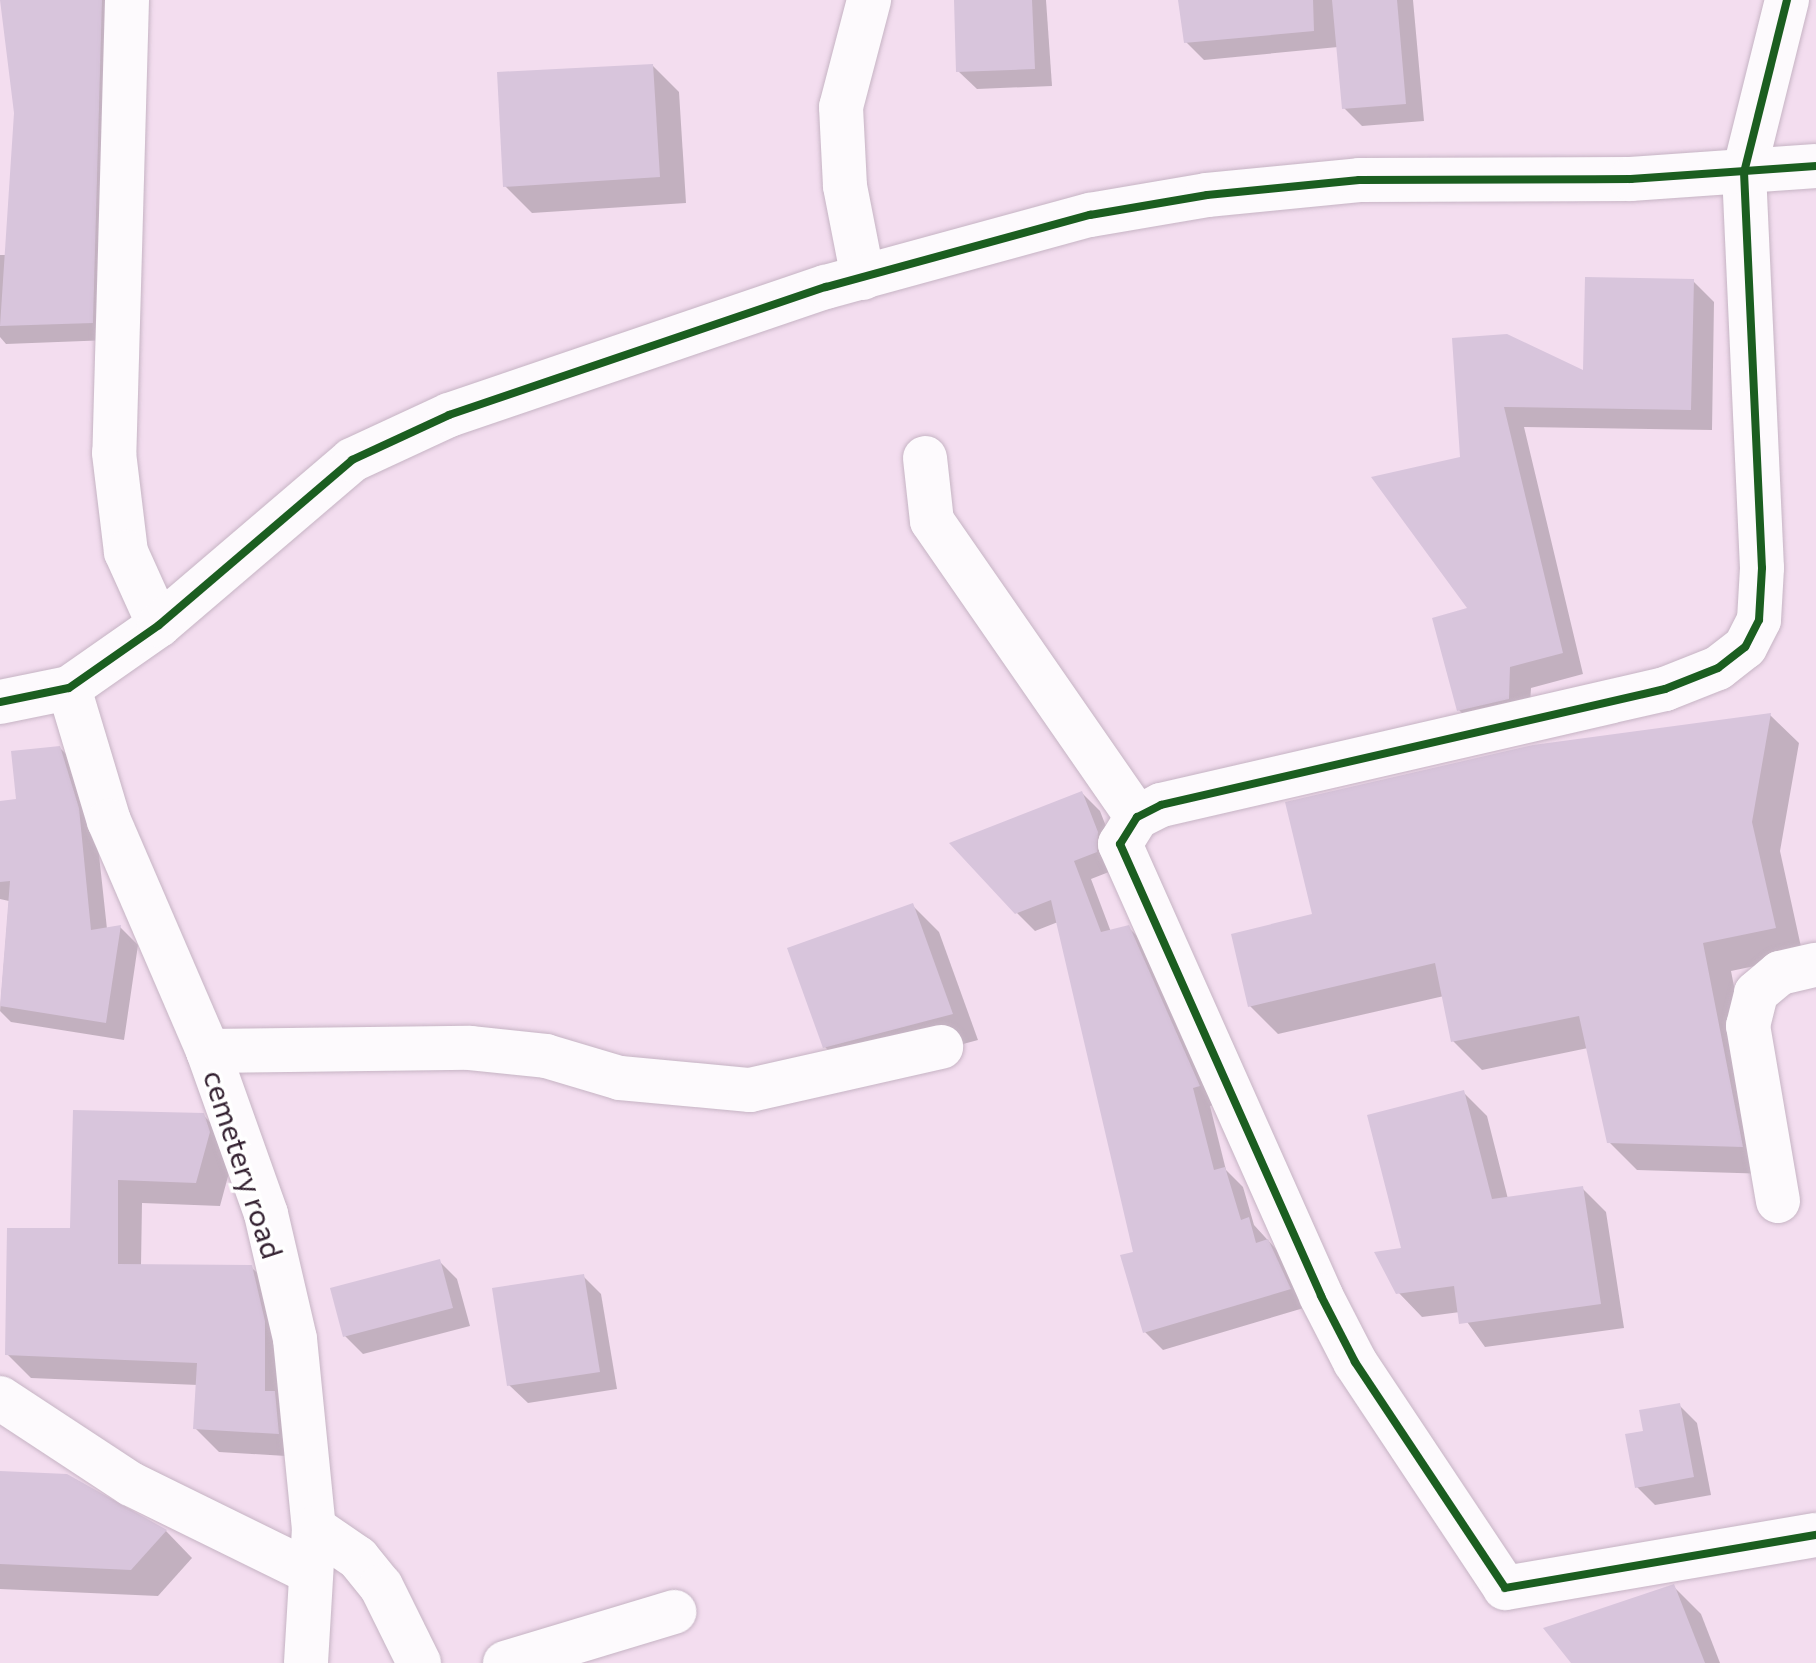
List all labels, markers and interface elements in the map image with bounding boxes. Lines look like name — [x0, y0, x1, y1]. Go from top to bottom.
street label: cemetery road — [197, 1065, 291, 1263]

